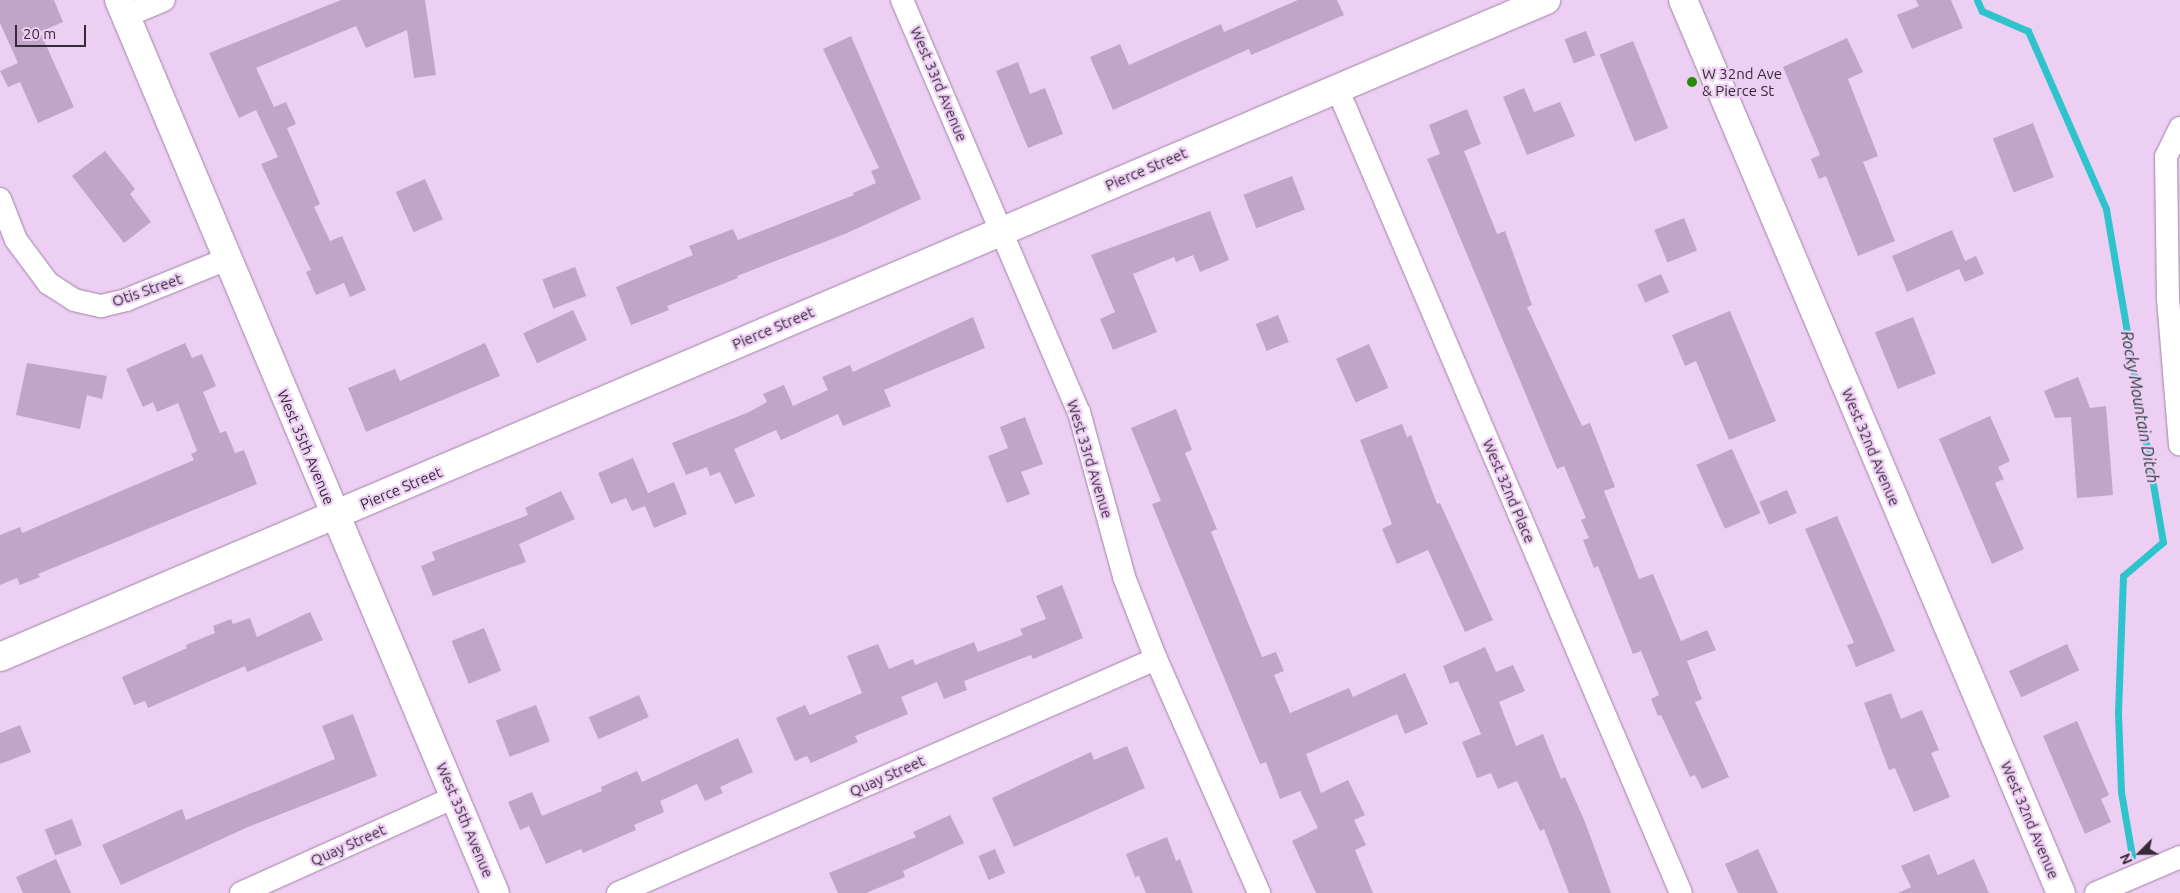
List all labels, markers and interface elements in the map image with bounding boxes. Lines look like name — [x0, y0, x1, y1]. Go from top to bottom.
scale bar — [18, 15, 89, 47]
street label: West 33rd Avenue — [907, 24, 971, 144]
text: 20 m — [23, 25, 56, 42]
place label: W 32nd Ave & Pierce St — [1702, 64, 1782, 99]
marker: W 32nd Ave & Pierce St — [1686, 76, 1698, 88]
street label: Pierce Street — [1102, 144, 1190, 194]
street label: Otis Street — [110, 270, 184, 310]
street label: Pierce Street — [729, 303, 817, 353]
water label: Rocky Mountain Ditch — [2117, 329, 2163, 485]
street label: West 32nd Avenue — [1838, 385, 1904, 509]
street label: West 35th Avenue — [274, 387, 338, 507]
street label: West 33rd Avenue — [1063, 398, 1117, 520]
street label: West 32nd Place — [1479, 436, 1539, 546]
street label: Pierce Street — [357, 463, 445, 513]
street label: Quay Street — [847, 751, 927, 801]
street label: West 32nd Avenue — [1997, 758, 2063, 882]
street label: West 35th Avenue — [433, 760, 497, 880]
street label: Quay Street — [308, 820, 388, 870]
north arrow — [2115, 828, 2165, 878]
text: N — [2117, 851, 2136, 867]

